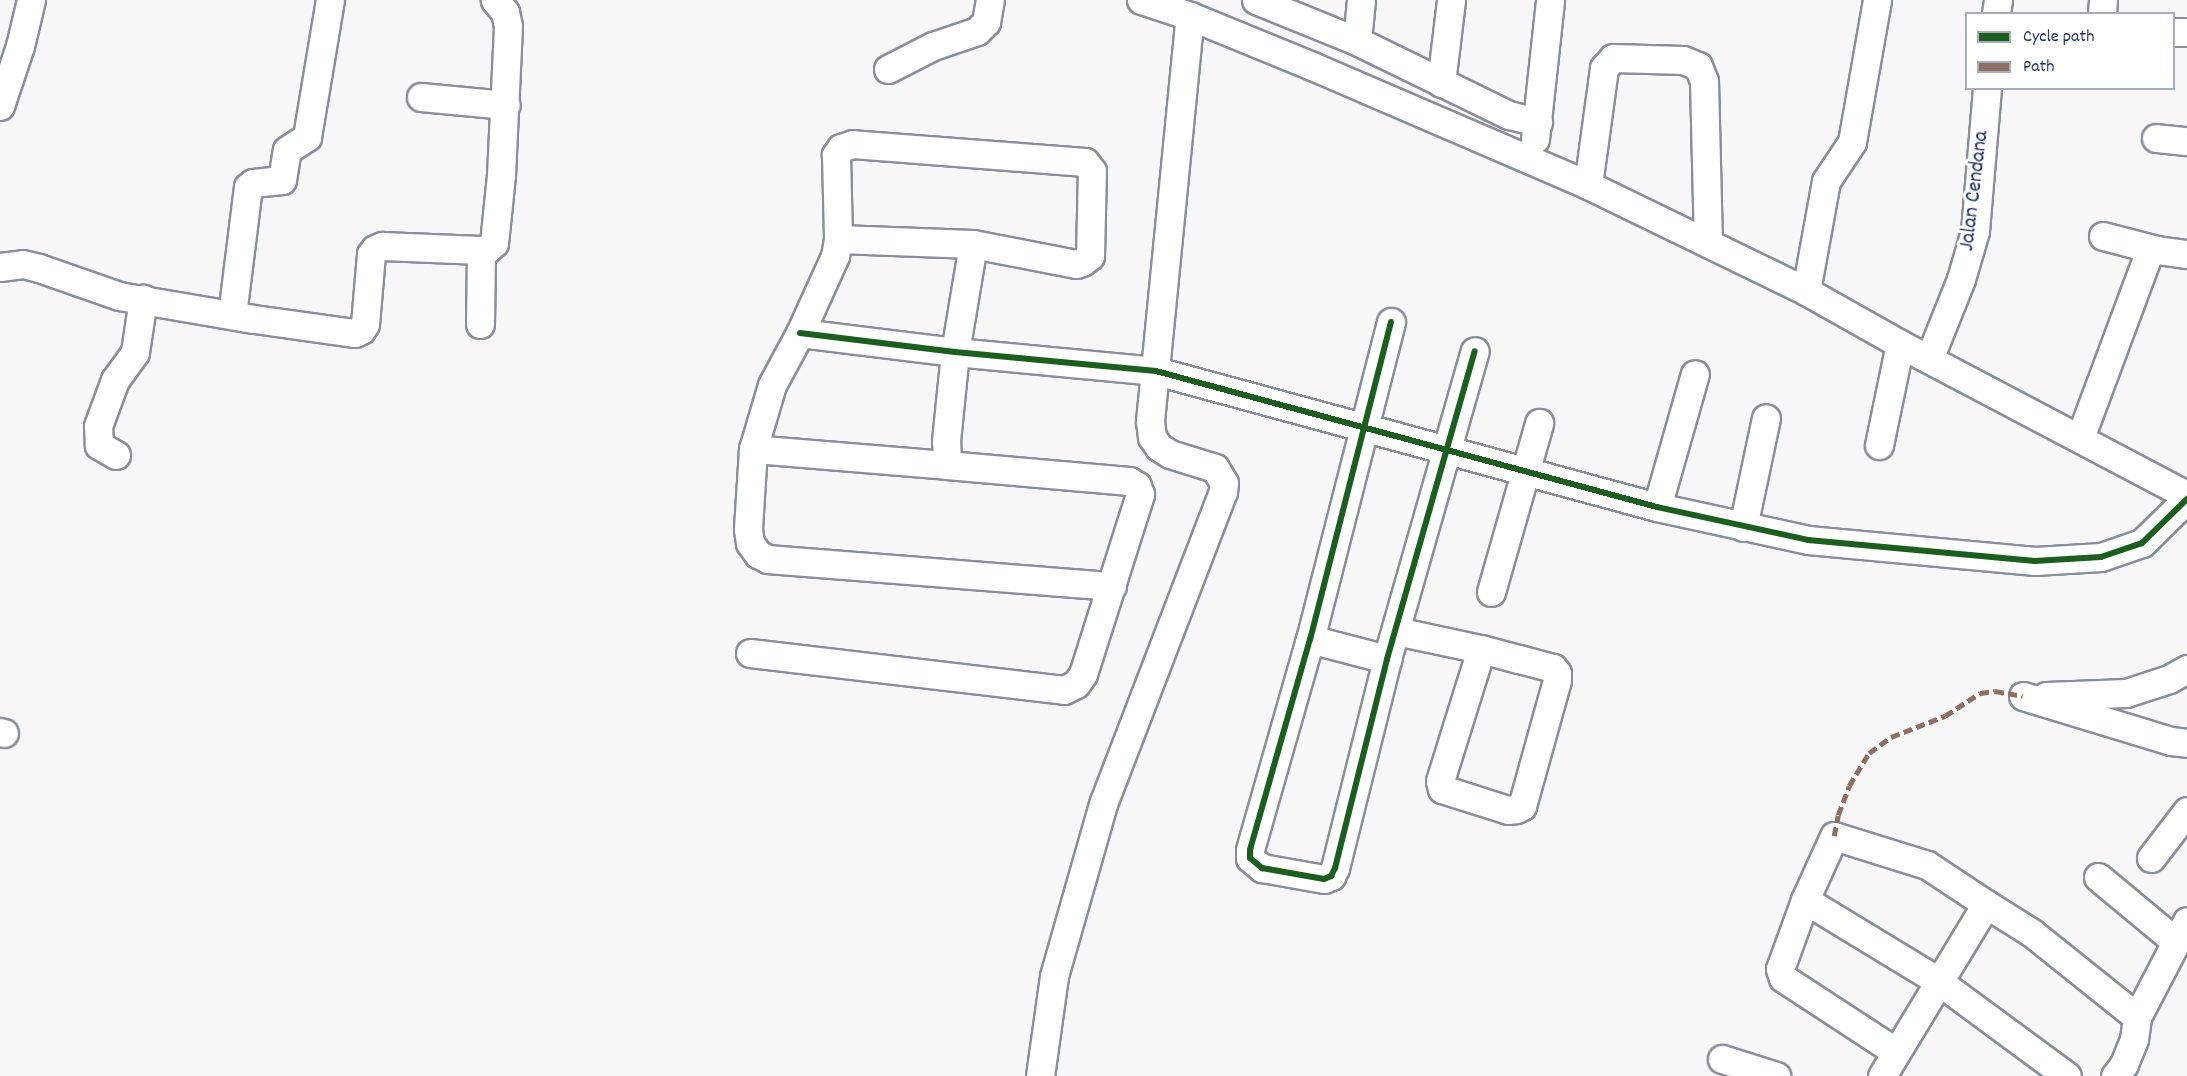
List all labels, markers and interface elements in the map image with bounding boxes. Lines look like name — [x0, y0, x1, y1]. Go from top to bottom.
legend — [1965, 12, 2175, 90]
text: Cycle path — [2023, 25, 2094, 50]
text: Path — [2023, 55, 2055, 80]
street label: Jalan Cendana — [1955, 129, 1995, 253]

